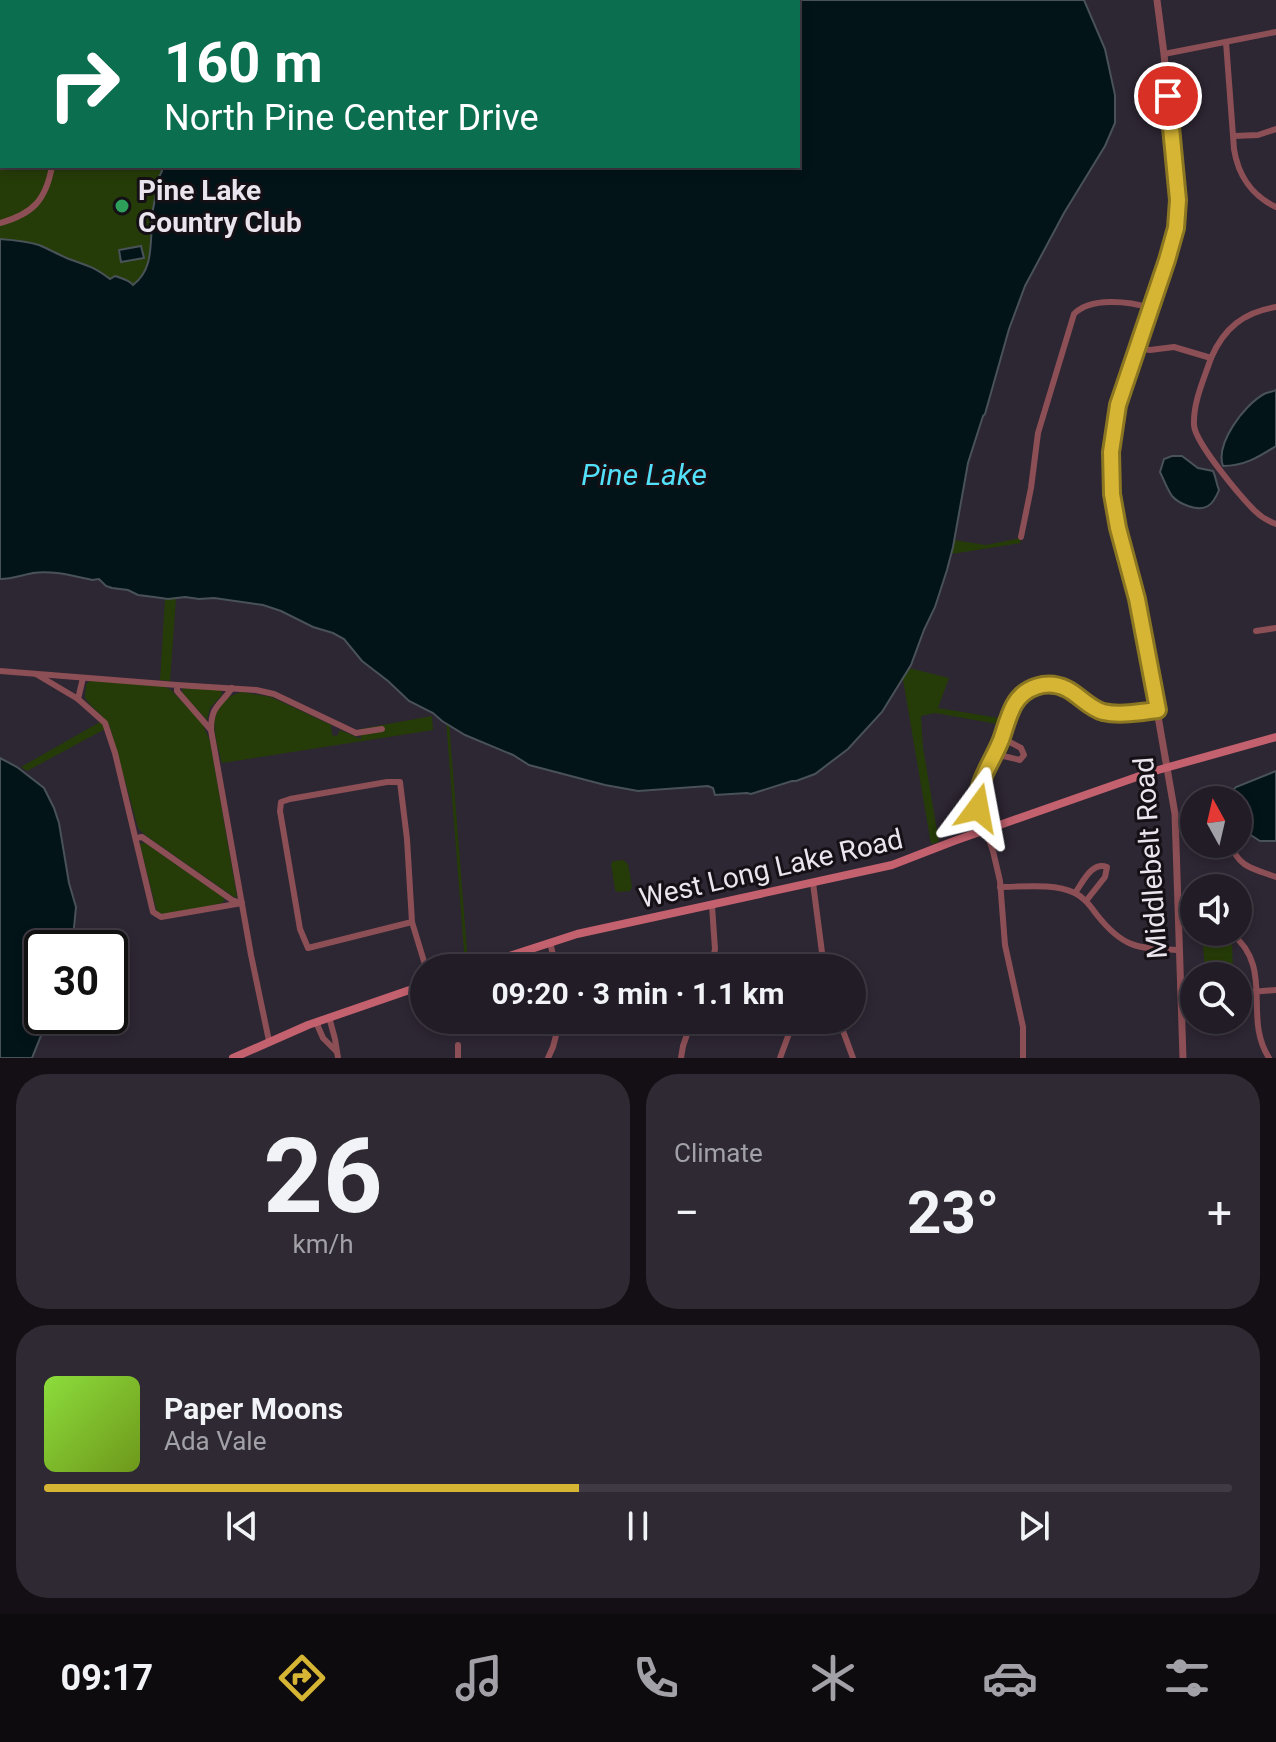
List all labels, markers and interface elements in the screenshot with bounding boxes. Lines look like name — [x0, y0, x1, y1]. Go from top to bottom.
text: 160 m — [164, 30, 323, 96]
icon: right — [32, 32, 136, 136]
pin — [1134, 62, 1202, 130]
icon: arrive — [1146, 74, 1190, 118]
text: North Pine Center Drive — [164, 97, 538, 139]
place label: Pine Lake Country Club — [138, 174, 302, 239]
marker: Pine Lake Country Club — [113, 197, 131, 215]
water label: Pine Lake — [581, 457, 707, 492]
street label: Middlebelt Road — [1127, 756, 1174, 960]
position arrow — [936, 766, 1020, 850]
north arrow — [1180, 786, 1252, 858]
map controls — [1180, 786, 1252, 1034]
street label: West Long Lake Road — [636, 822, 906, 915]
button: sound — [1180, 874, 1252, 946]
speed limit sign: 30 — [24, 930, 128, 1034]
button: search — [1180, 962, 1252, 1034]
text: 09:20 · 3 min · 1.1 km — [491, 976, 785, 1011]
text: 26 — [263, 1116, 383, 1237]
text: Climate — [674, 1138, 763, 1168]
text: 23° — [907, 1177, 999, 1248]
text: − — [674, 1187, 699, 1239]
text: + — [1207, 1187, 1232, 1239]
text: km/h — [292, 1229, 354, 1259]
text: Paper Moons — [164, 1391, 343, 1426]
text: Ada Vale — [164, 1426, 266, 1456]
icon: previous — [220, 1504, 264, 1548]
icon: pause — [616, 1504, 660, 1548]
icon: next — [1012, 1504, 1056, 1548]
icon: directions — [274, 1650, 330, 1706]
icon: music — [451, 1650, 507, 1706]
icon: phone — [628, 1650, 684, 1706]
icon: climate — [805, 1650, 861, 1706]
icon: car — [982, 1650, 1038, 1706]
icon: filters — [1159, 1650, 1215, 1706]
text: 09:17 — [61, 1657, 153, 1699]

